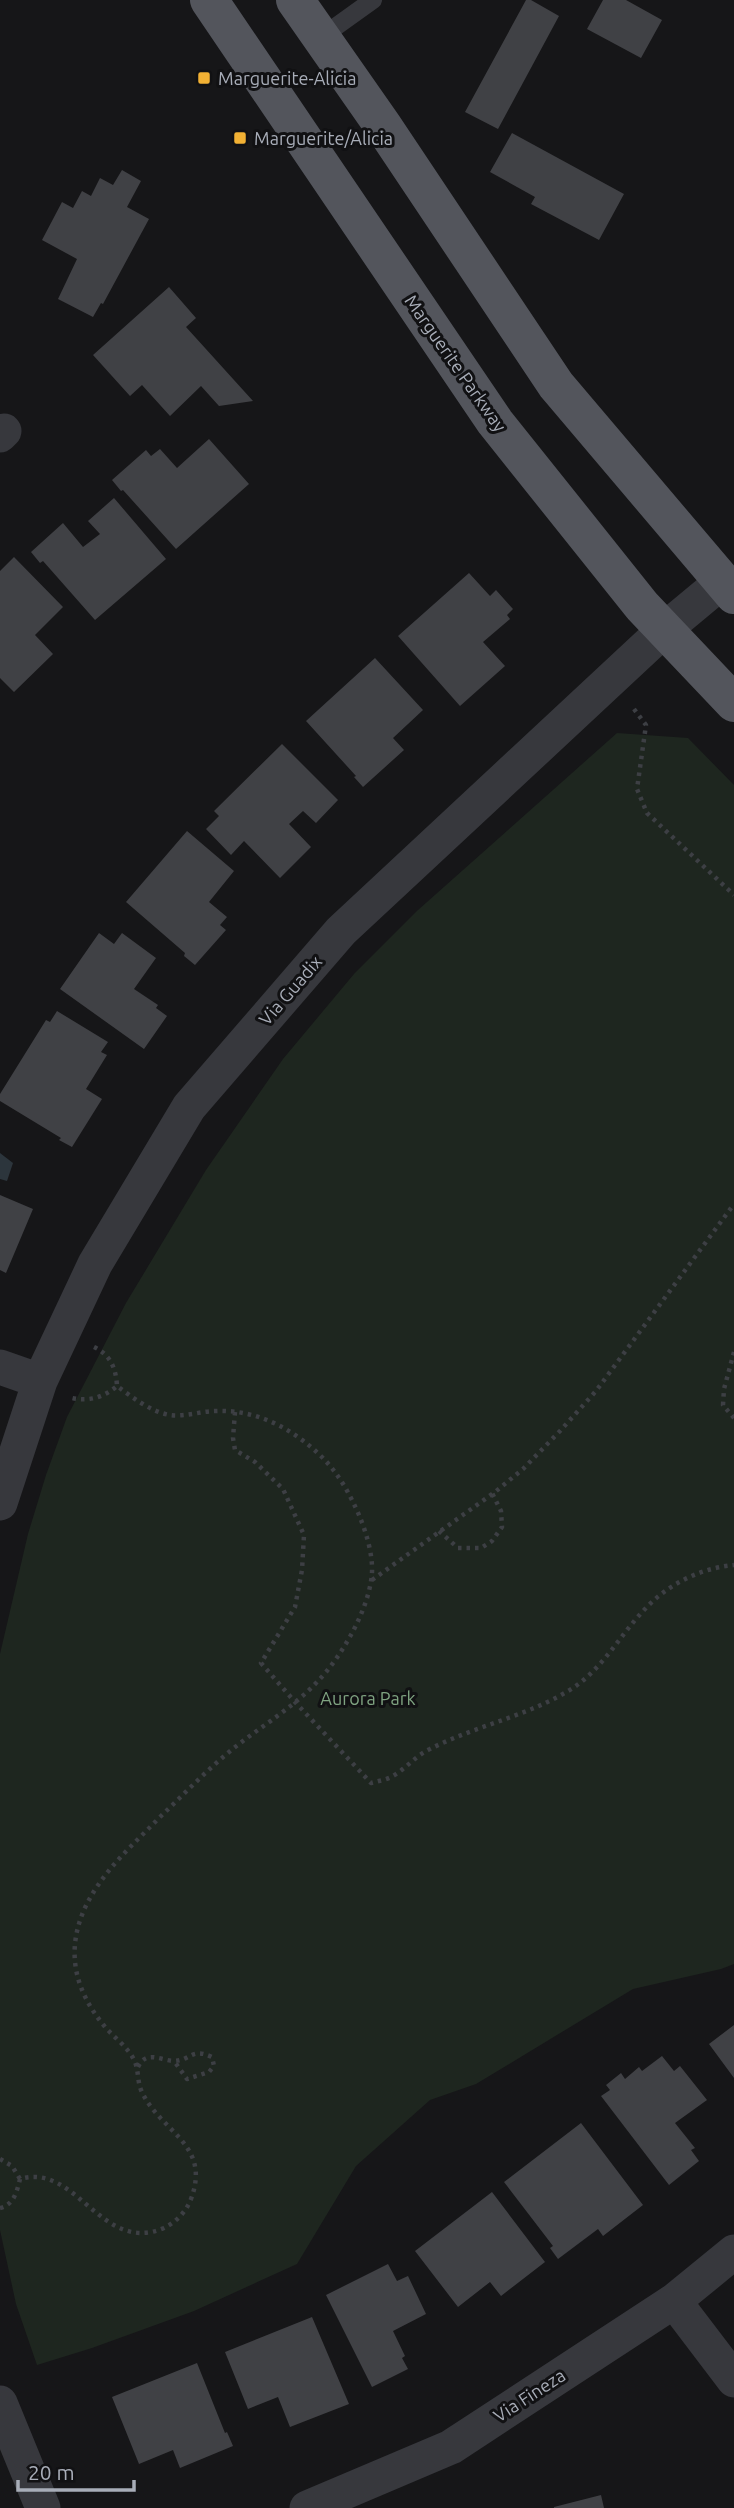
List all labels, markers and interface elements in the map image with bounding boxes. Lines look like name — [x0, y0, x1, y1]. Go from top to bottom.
place label: Marguerite-Alicia — [218, 68, 356, 88]
marker: Marguerite-Alicia — [196, 70, 212, 86]
place label: Marguerite/Alicia — [254, 128, 393, 148]
marker: Marguerite/Alicia — [232, 130, 248, 146]
street label: Marguerite Parkway — [401, 291, 511, 435]
street label: Via Guadix — [254, 951, 326, 1029]
park label: Aurora Park — [320, 1688, 416, 1708]
street label: Via Fineza — [489, 2364, 569, 2426]
scale bar — [18, 2448, 133, 2492]
text: 20 m — [28, 2460, 75, 2484]

